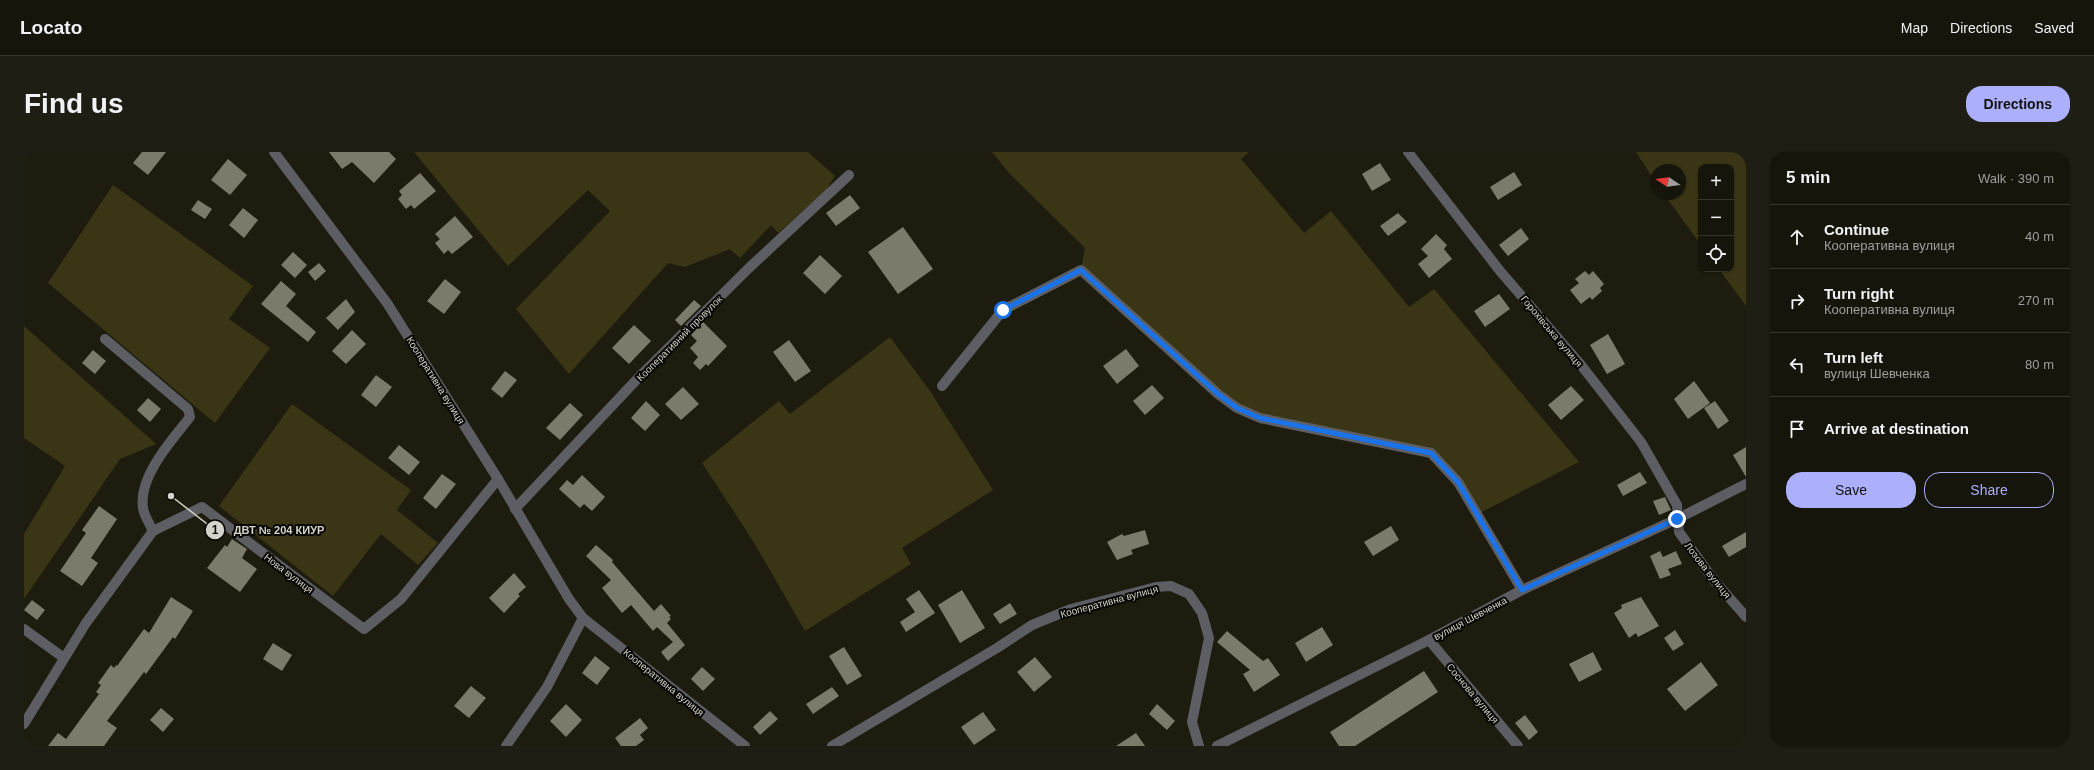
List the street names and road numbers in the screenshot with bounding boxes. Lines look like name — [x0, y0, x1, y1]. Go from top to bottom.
street label: Кооперативний провулок — [634, 293, 725, 383]
street label: Горохівська вулиця — [1519, 294, 1585, 369]
street label: Кооперативна вулиця — [404, 335, 467, 426]
street label: Лозова вулиця — [1682, 540, 1733, 600]
street label: Нова вулиця — [262, 551, 315, 595]
street label: Кооперативна вулиця — [1059, 583, 1159, 620]
street label: вулиця Шевченка — [1432, 594, 1509, 642]
street label: Кооперативна вулиця — [621, 646, 706, 718]
street label: Соснова вулиця — [1444, 661, 1501, 726]

